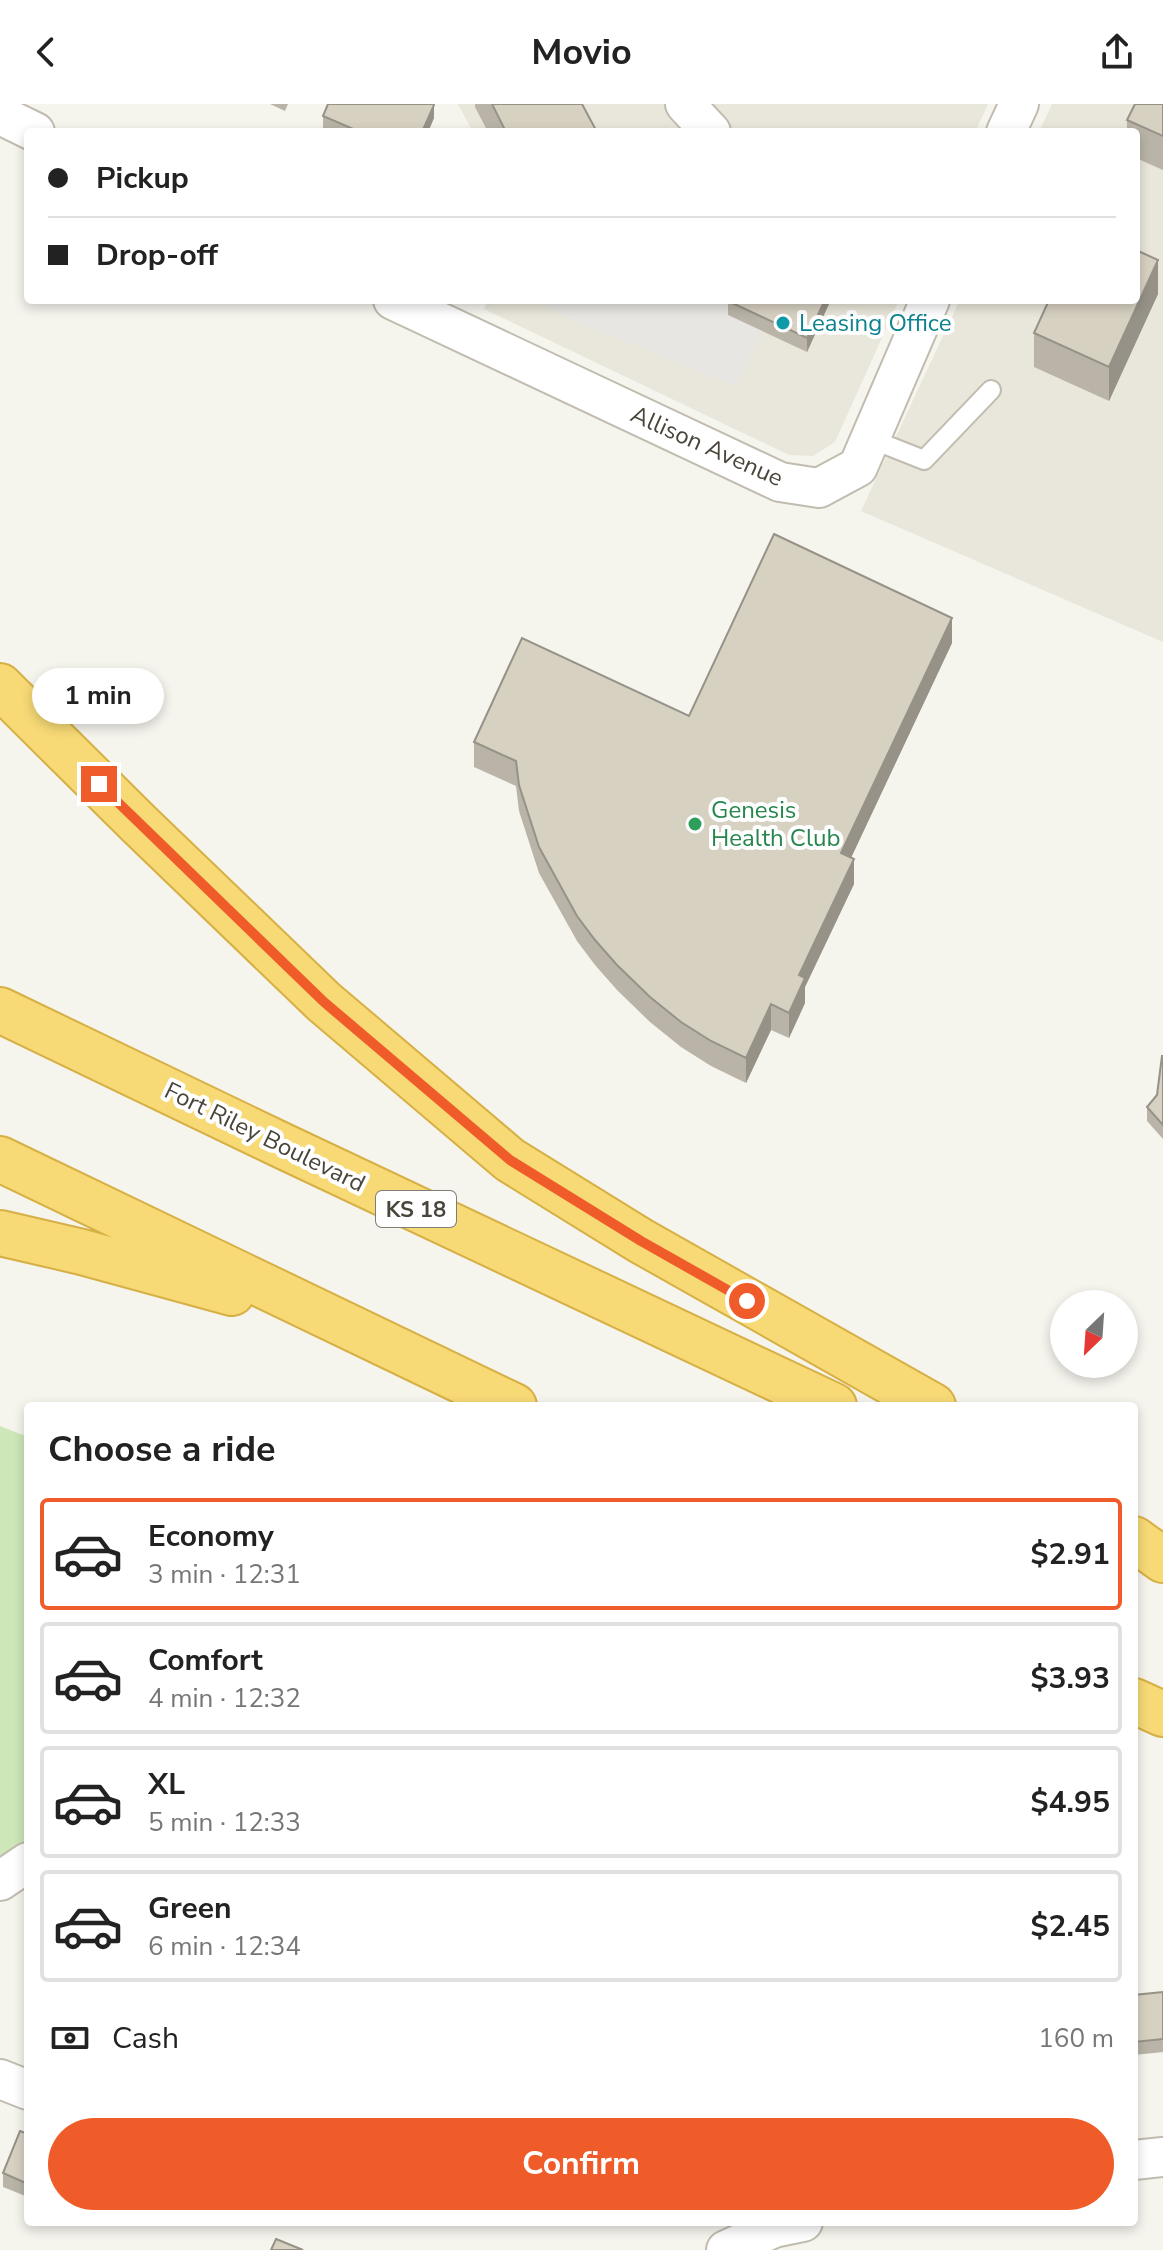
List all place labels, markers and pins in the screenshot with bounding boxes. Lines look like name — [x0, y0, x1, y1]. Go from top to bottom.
place label: Leasing Office — [799, 307, 951, 339]
marker: Leasing Office — [774, 314, 792, 332]
place label: Genesis Health Club — [711, 794, 841, 854]
marker: Genesis Health Club — [686, 815, 704, 833]

